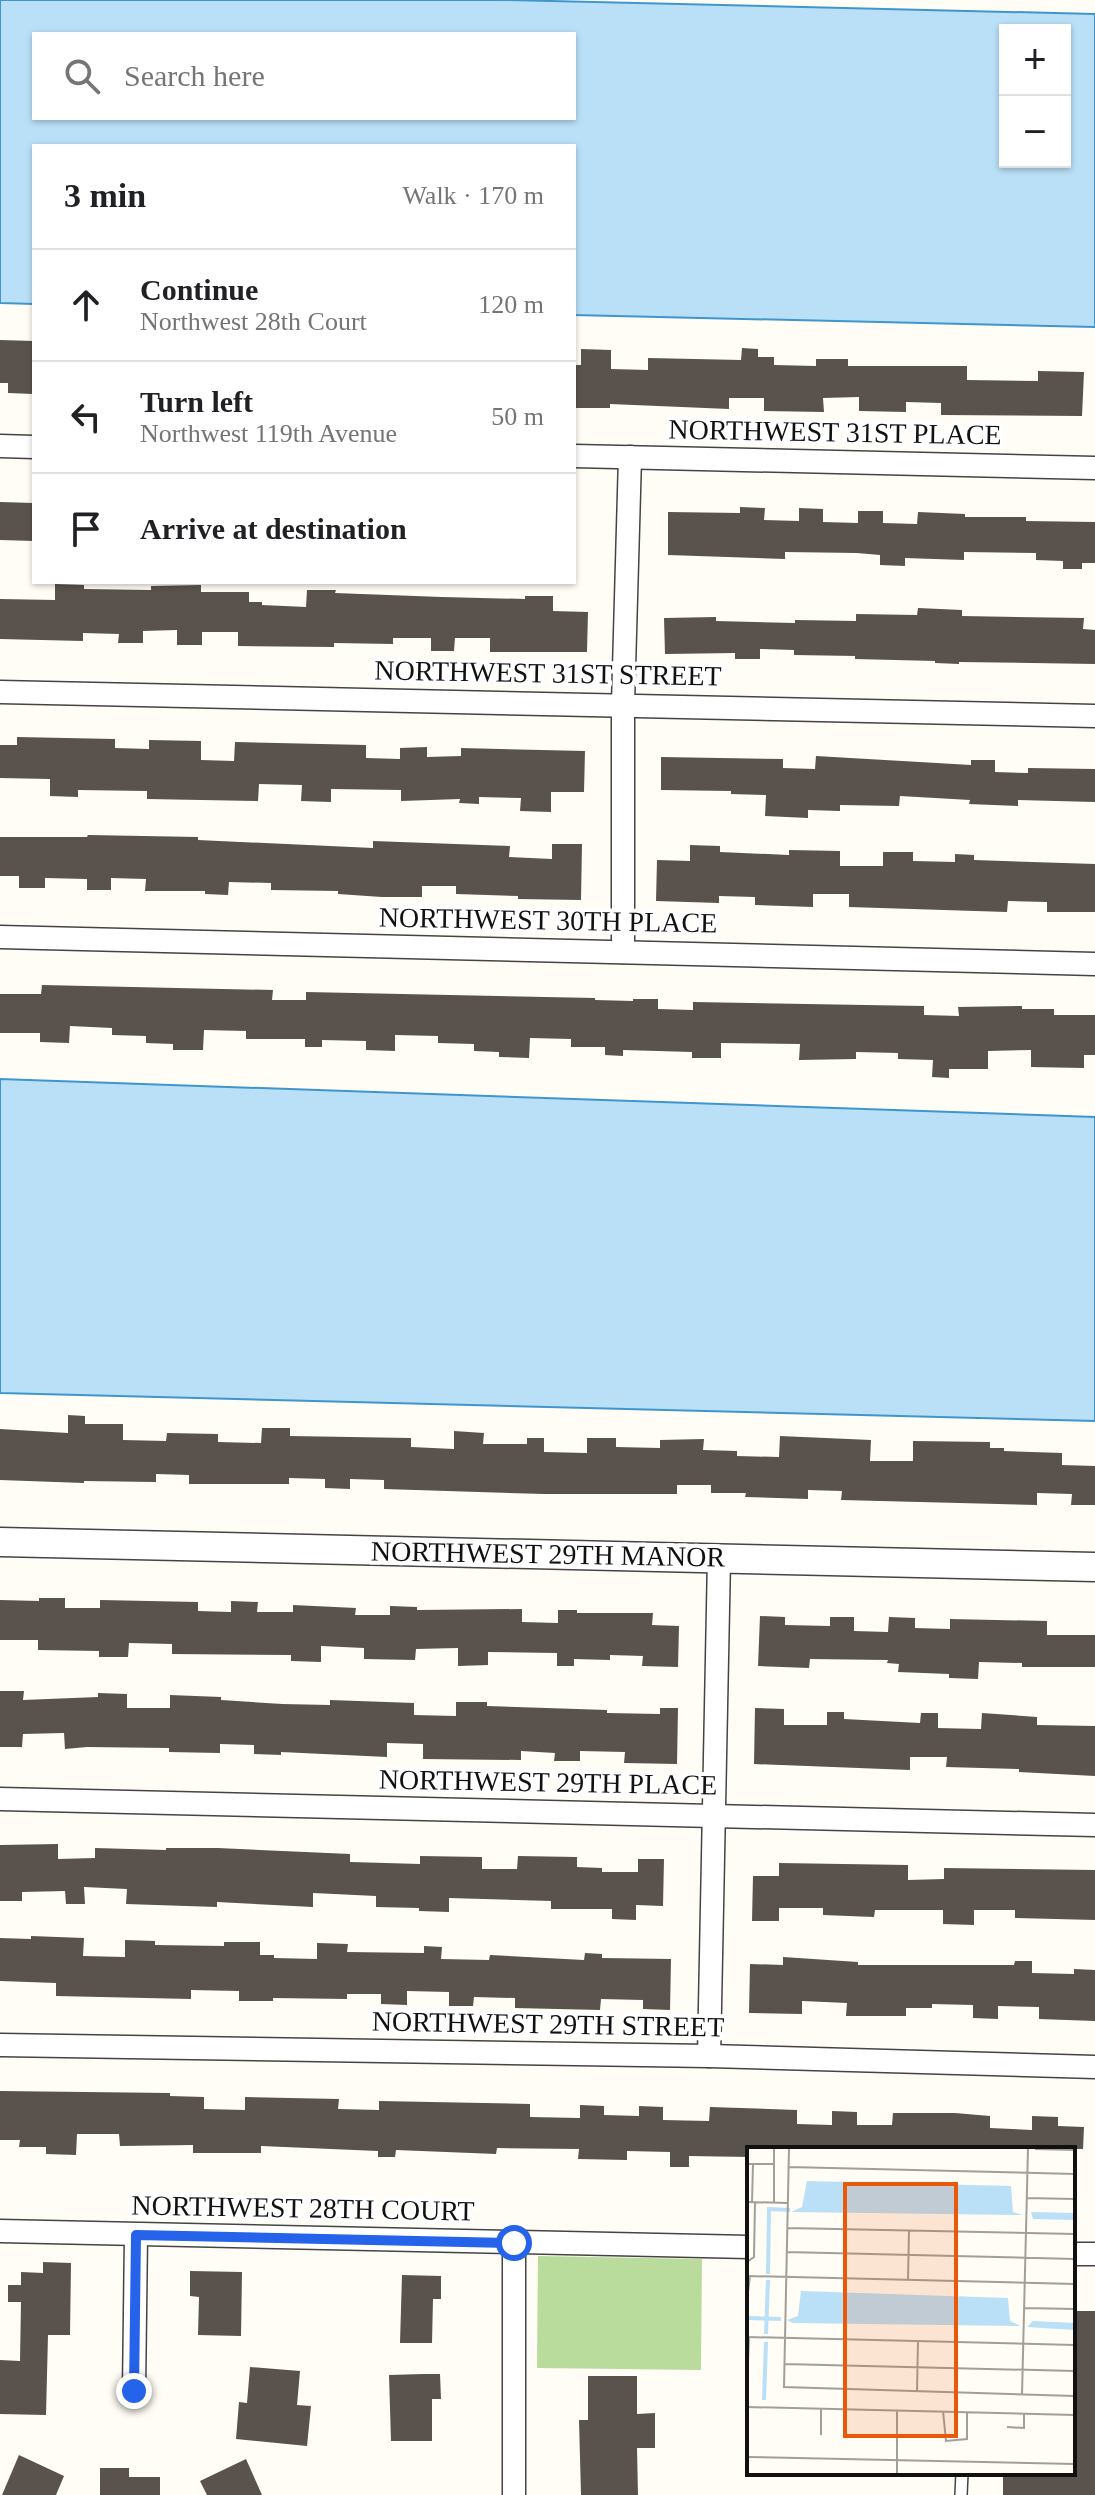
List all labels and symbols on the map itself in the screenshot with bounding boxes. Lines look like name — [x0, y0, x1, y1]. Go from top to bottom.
street label: NORTHWEST 31ST PLACE — [668, 414, 1002, 450]
street label: NORTHWEST 31ST STREET — [374, 654, 722, 692]
street label: NORTHWEST 30TH PLACE — [379, 902, 717, 938]
street label: NORTHWEST 29TH MANOR — [371, 1535, 726, 1573]
street label: NORTHWEST 29TH PLACE — [379, 1764, 717, 1800]
street label: NORTHWEST 29TH STREET — [372, 2005, 724, 2043]
inset map — [747, 2147, 1075, 2475]
street label: NORTHWEST 28TH COURT — [131, 2190, 475, 2226]
route start — [496, 2225, 532, 2261]
route end — [116, 2373, 152, 2409]

